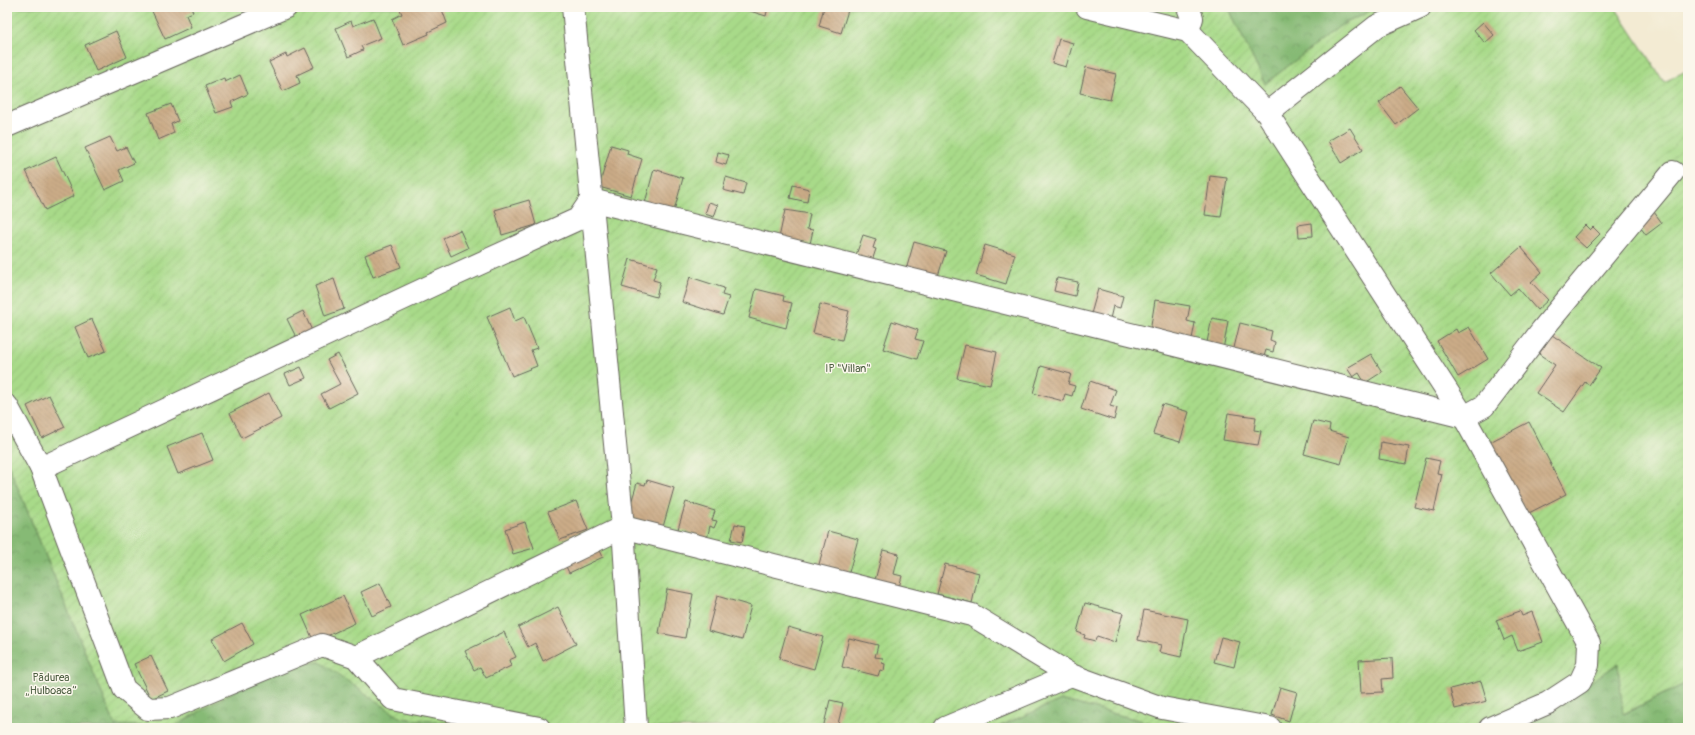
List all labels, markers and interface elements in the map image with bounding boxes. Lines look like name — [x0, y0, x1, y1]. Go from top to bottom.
park label: IP "Villan" — [825, 362, 871, 375]
park label: Pădurea „Hulboaca” — [25, 671, 77, 697]

